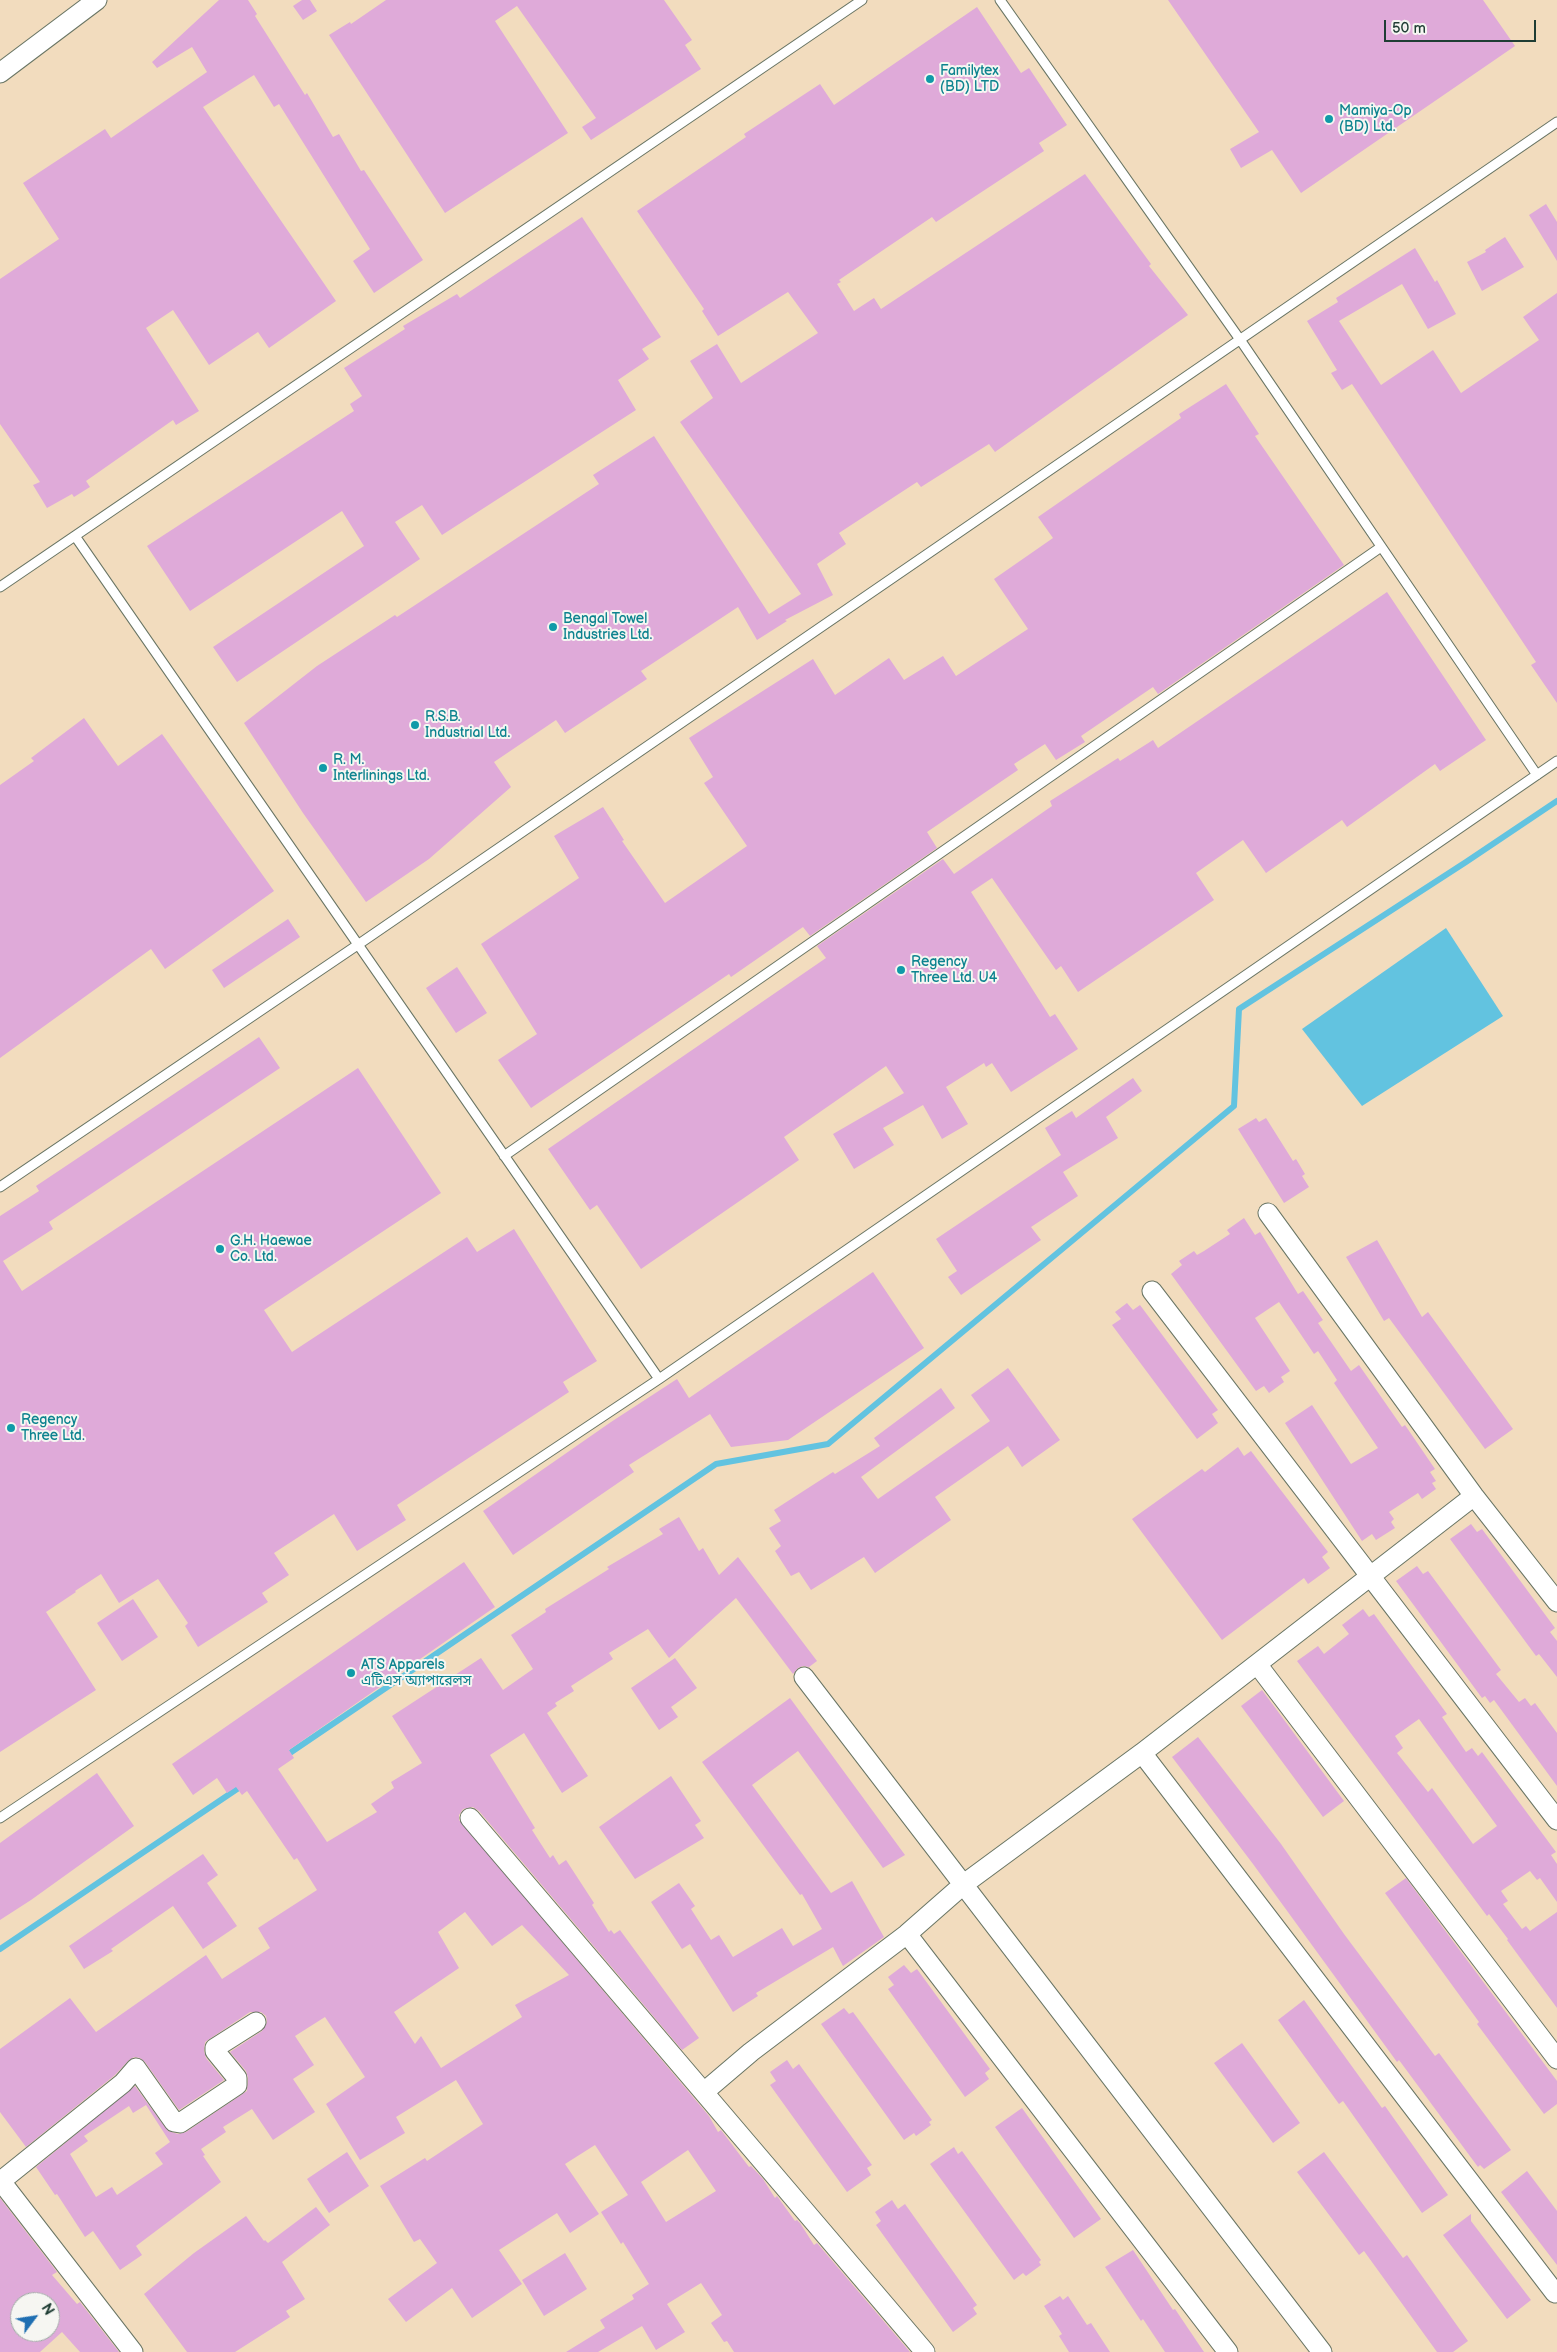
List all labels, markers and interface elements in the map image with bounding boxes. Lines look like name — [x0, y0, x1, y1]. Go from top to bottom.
scale bar — [1387, 10, 1540, 42]
text: 50 m — [1392, 19, 1426, 38]
place label: Familytex (BD) LTD — [940, 63, 999, 95]
marker: Familytex (BD) LTD — [924, 73, 936, 85]
place label: Mamiya-Op (BD) Ltd. — [1339, 103, 1412, 136]
marker: Mamiya-Op (BD) Ltd. — [1323, 113, 1335, 125]
place label: Bengal Towel Industries Ltd. — [563, 611, 652, 644]
marker: Bengal Towel Industries Ltd. — [547, 621, 559, 633]
place label: R.S.B. Industrial Ltd. — [425, 709, 510, 742]
marker: R.S.B. Industrial Ltd. — [409, 719, 421, 731]
place label: R. M. Interlinings Ltd. — [333, 752, 429, 784]
marker: R. M. Interlinings Ltd. — [317, 762, 329, 774]
place label: Regency Three Ltd. U4 — [911, 954, 997, 986]
marker: Regency Three Ltd. U4 — [895, 964, 907, 976]
place label: G.H. Haewae Co. Ltd. — [230, 1233, 312, 1266]
marker: G.H. Haewae Co. Ltd. — [214, 1243, 226, 1255]
place label: Regency Three Ltd. — [21, 1412, 85, 1444]
marker: Regency Three Ltd. — [5, 1422, 17, 1434]
place label: ATS Apparels এটিএস অ্যাপারেলস — [361, 1657, 471, 1690]
marker: ATS Apparels এটিএস অ্যাপারেলস — [345, 1667, 357, 1679]
north arrow — [10, 2292, 60, 2342]
text: N — [37, 2301, 57, 2318]

